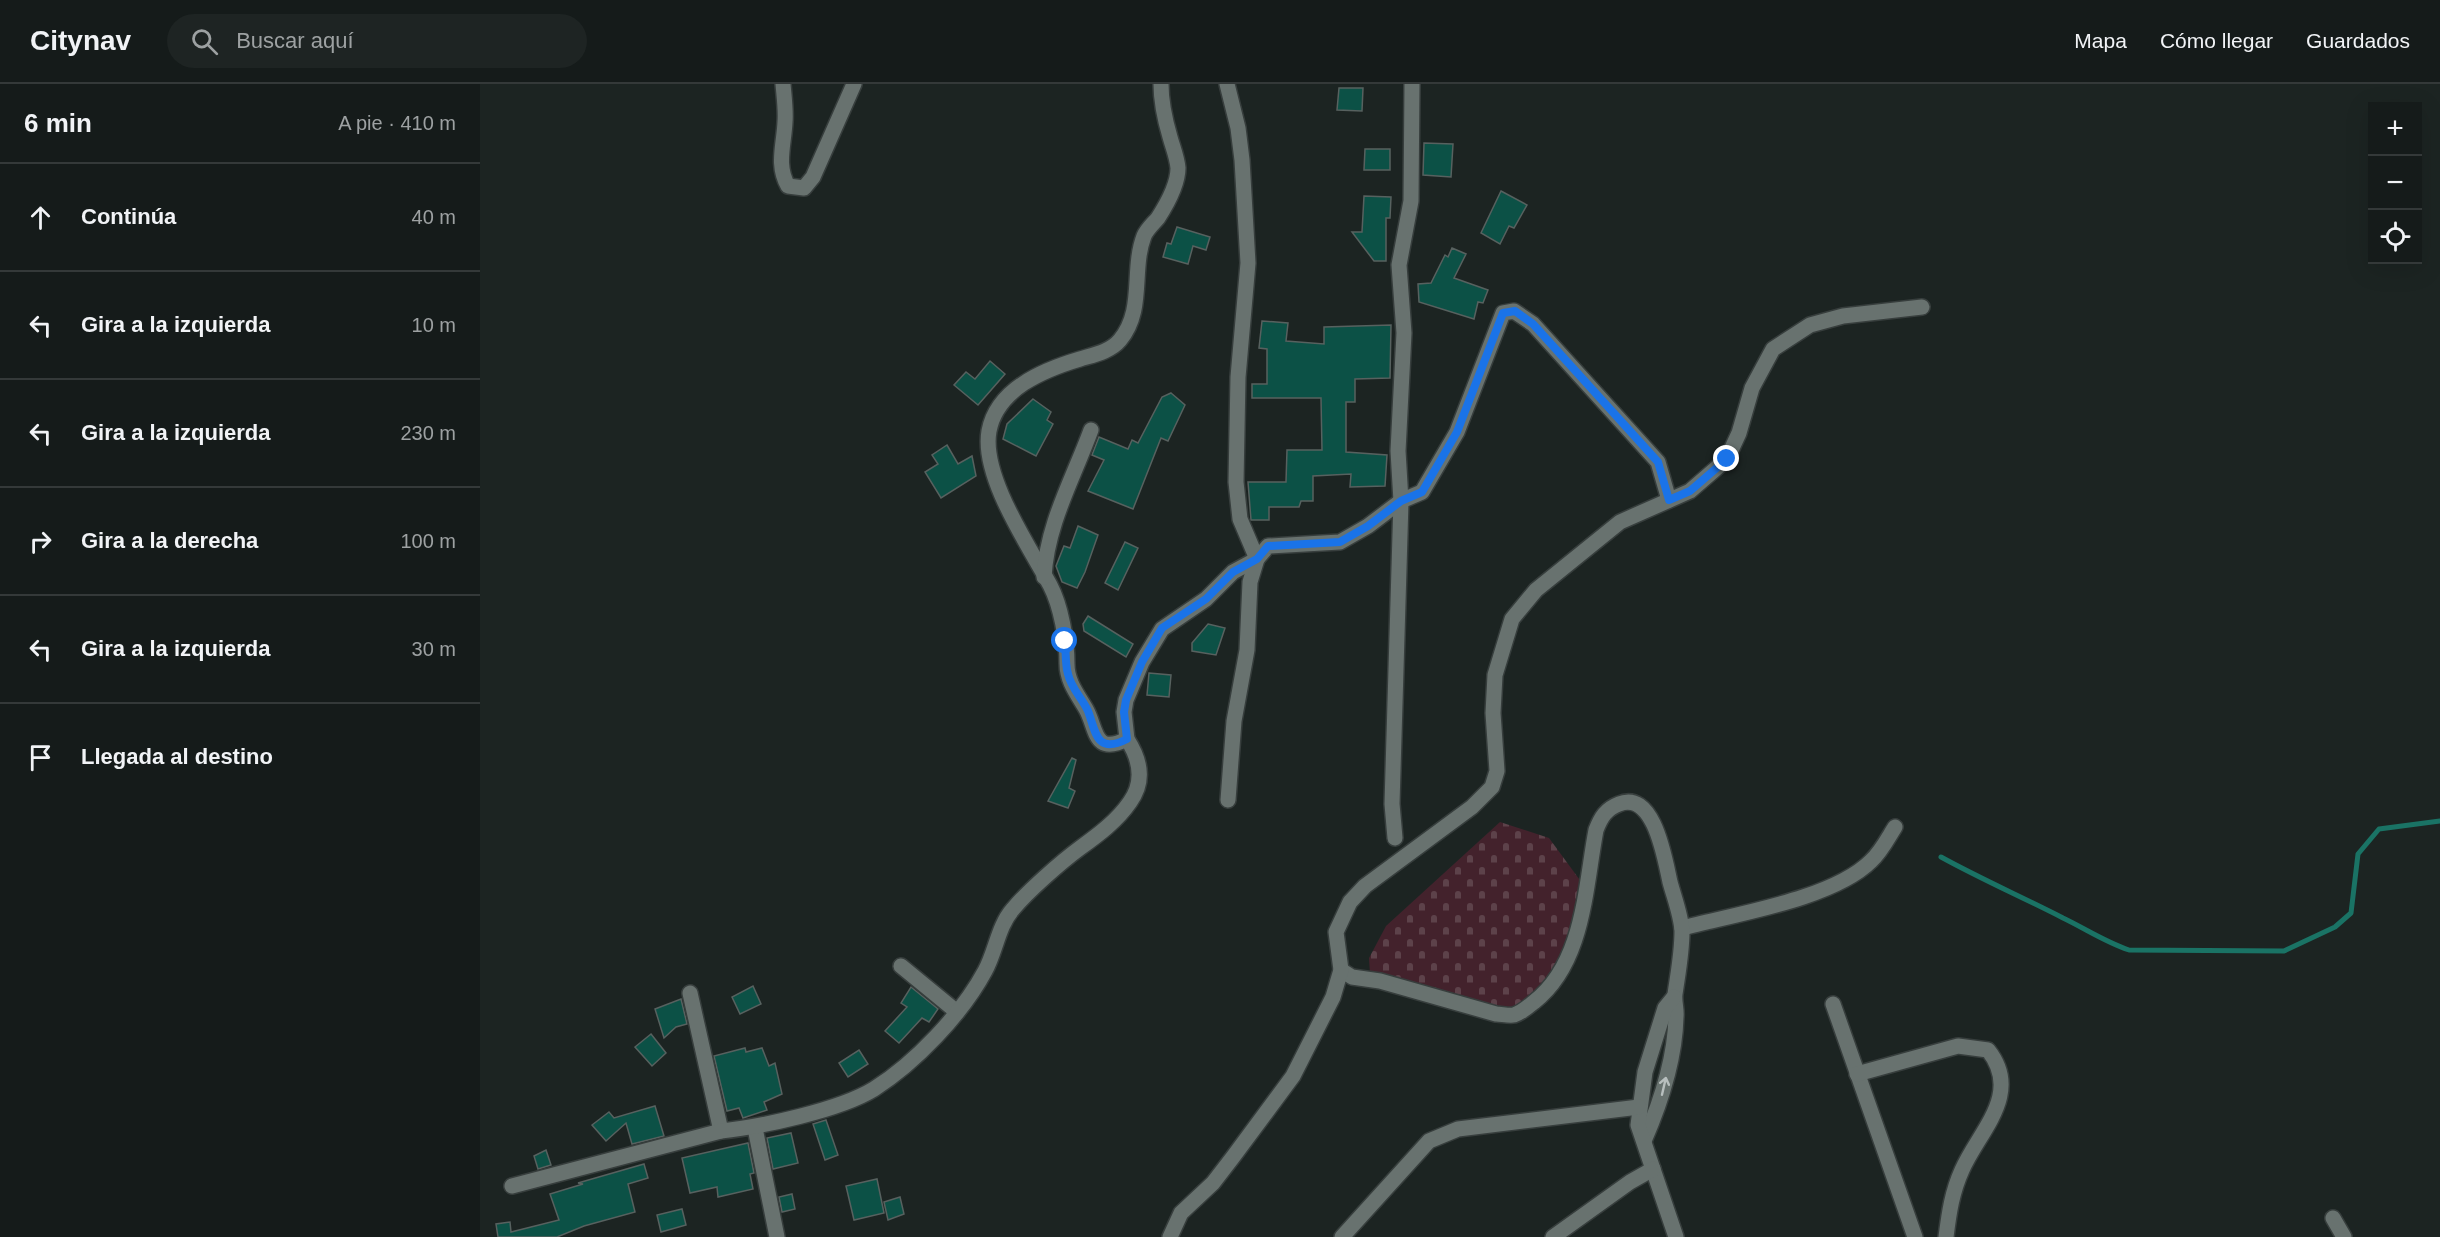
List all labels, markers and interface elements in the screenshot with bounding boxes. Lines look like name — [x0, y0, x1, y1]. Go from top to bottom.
search box — [167, 14, 587, 68]
text: Citynav — [30, 25, 131, 56]
icon: search — [188, 25, 221, 58]
text: Buscar aquí — [236, 28, 354, 53]
text: Mapa — [2074, 29, 2127, 52]
text: Cómo llegar — [2160, 29, 2273, 52]
text: Guardados — [2306, 29, 2410, 52]
map controls — [2368, 102, 2422, 264]
button: + — [2368, 102, 2422, 156]
text: 6 min — [24, 108, 92, 138]
text: A pie · 410 m — [338, 112, 456, 134]
button: − — [2368, 156, 2422, 210]
icon: ahead — [24, 201, 57, 234]
text: Continúa — [81, 204, 176, 229]
text: 40 m — [412, 206, 456, 228]
button: locate — [2368, 210, 2422, 264]
icon: left — [24, 309, 57, 342]
text: Gira a la izquierda — [81, 312, 271, 337]
text: 10 m — [412, 314, 456, 336]
icon: left — [24, 417, 57, 450]
text: Gira a la izquierda — [81, 420, 271, 445]
text: 230 m — [400, 422, 456, 444]
route end — [1713, 445, 1739, 471]
icon: right — [24, 525, 57, 558]
text: Gira a la derecha — [81, 528, 258, 553]
text: 100 m — [400, 530, 456, 552]
route start — [1051, 627, 1077, 653]
icon: left — [24, 633, 57, 666]
text: Gira a la izquierda — [81, 636, 271, 661]
text: 30 m — [412, 638, 456, 660]
icon: arrive — [24, 741, 57, 774]
text: Llegada al destino — [81, 744, 273, 769]
one-way arrow — [1659, 1077, 1671, 1096]

